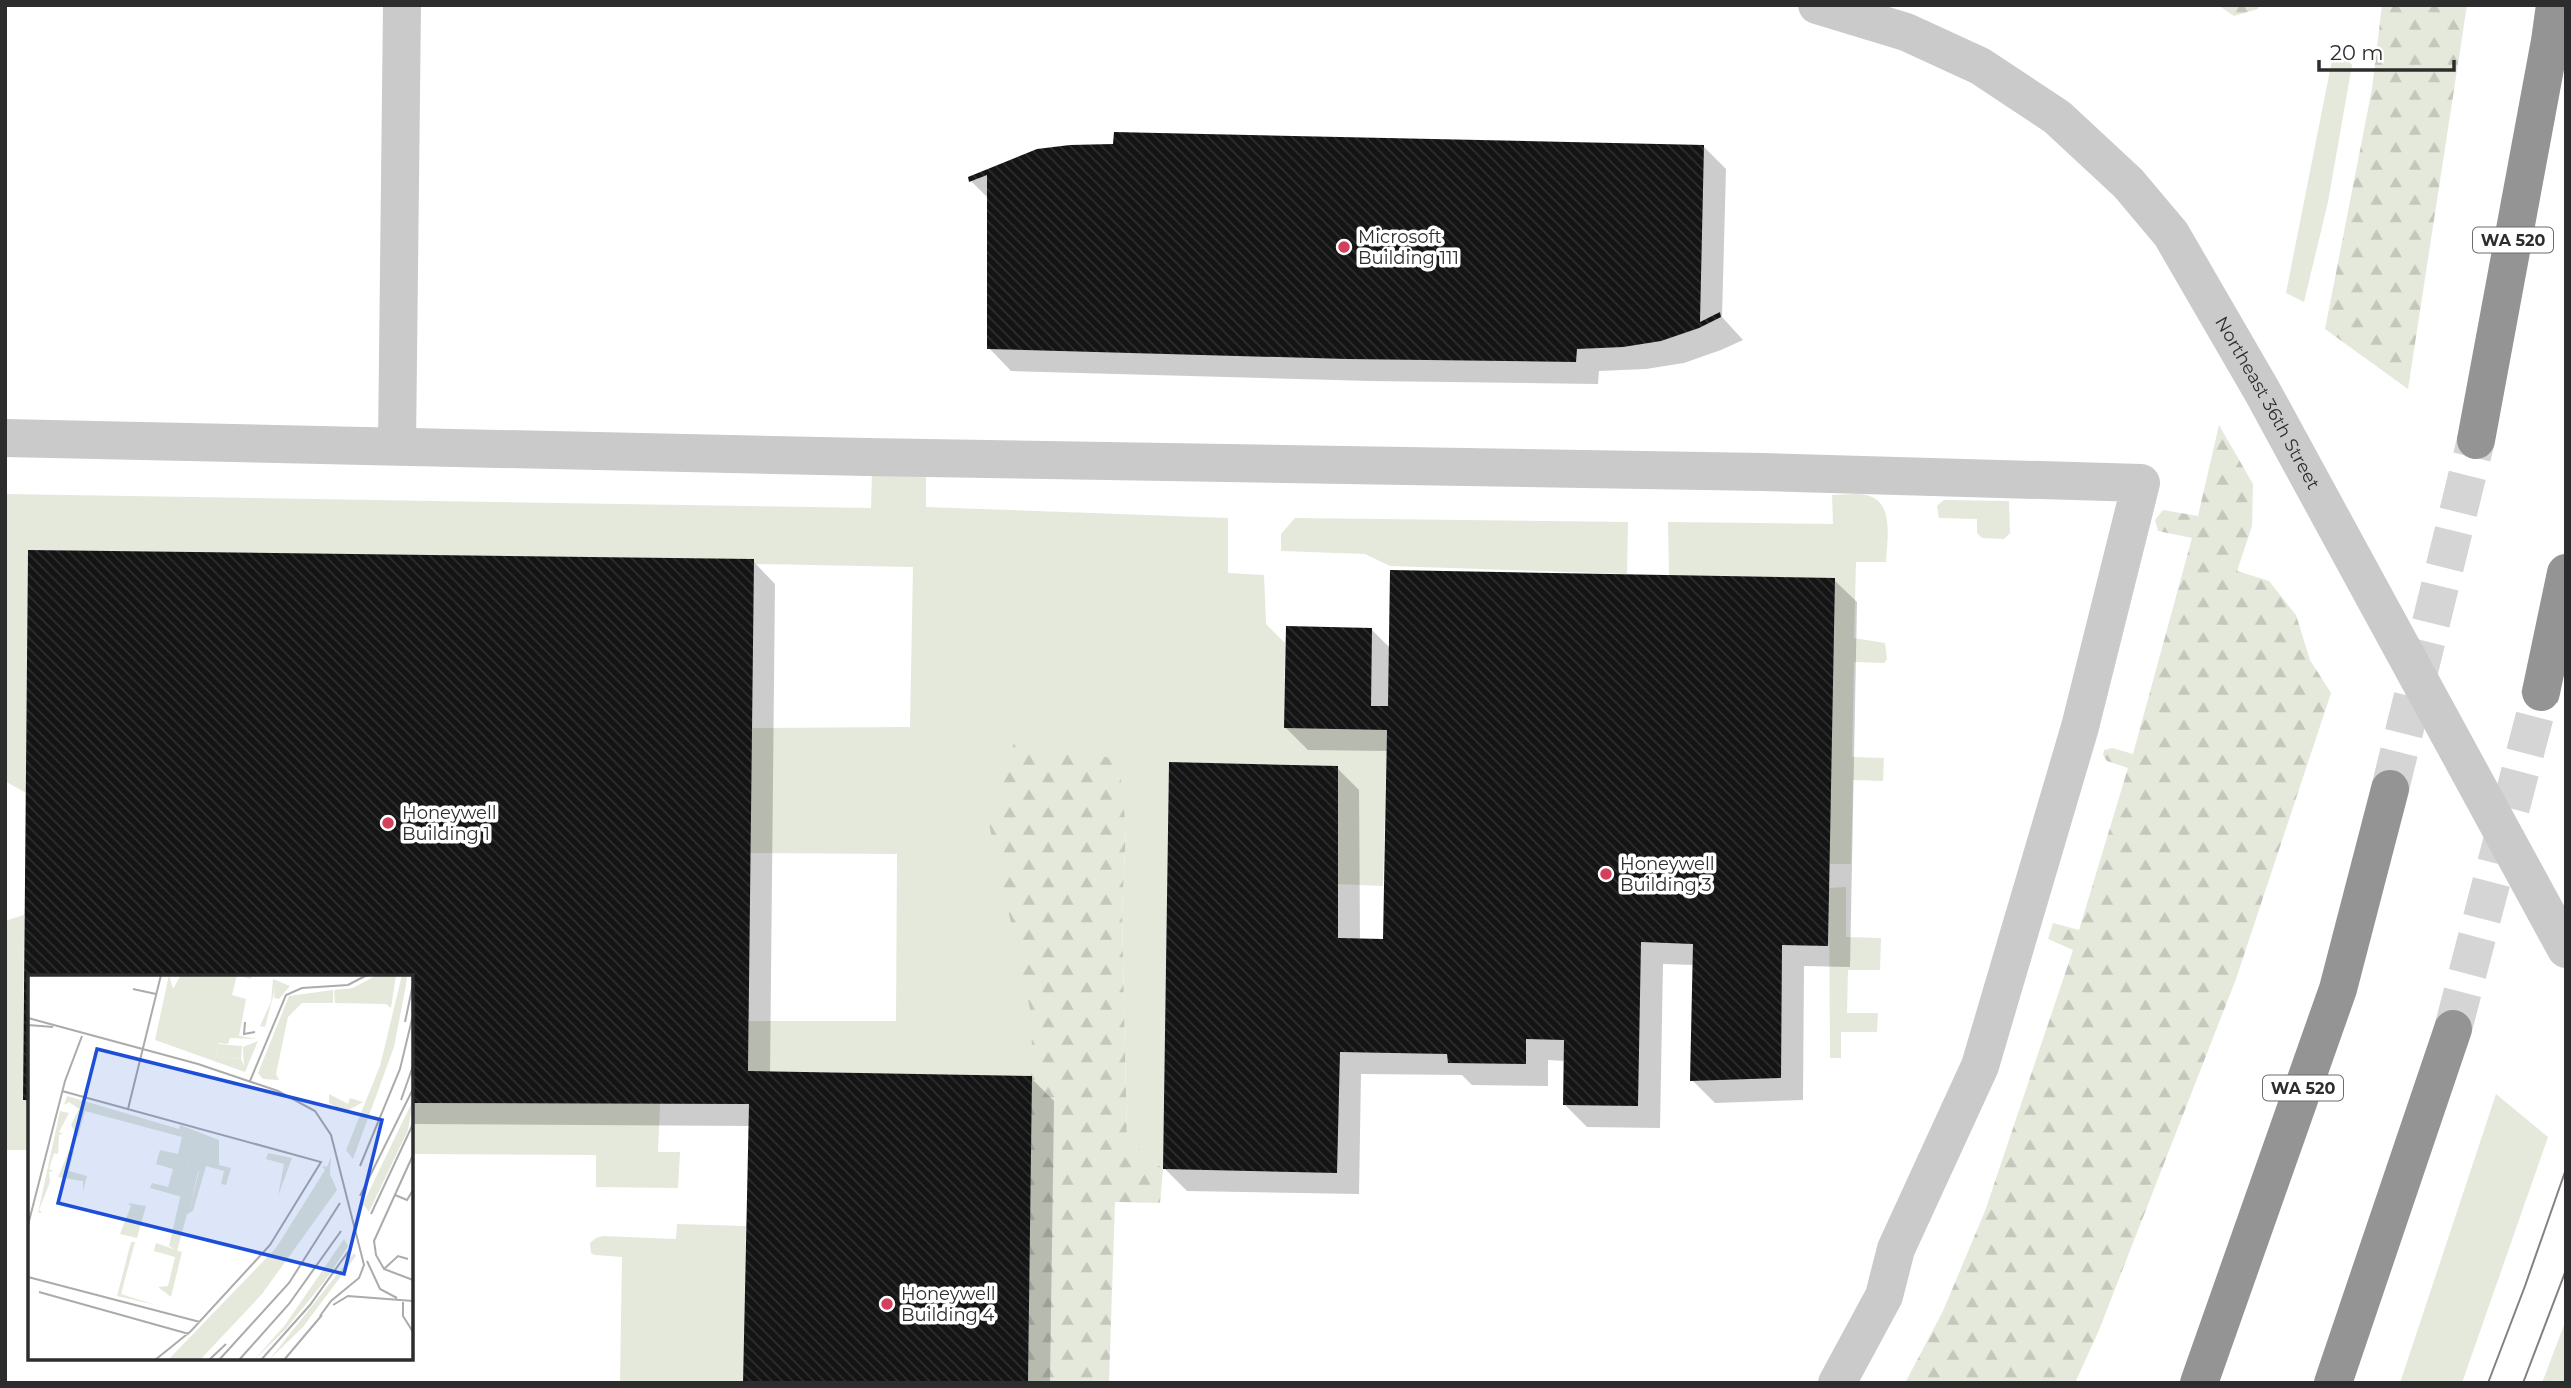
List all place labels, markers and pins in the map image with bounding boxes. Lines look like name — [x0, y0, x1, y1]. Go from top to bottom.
place label: Microsoft Building 111 — [1358, 226, 1459, 269]
marker: Microsoft Building 111 — [1336, 239, 1352, 255]
place label: Honeywell Building 1 — [402, 802, 497, 845]
marker: Honeywell Building 1 — [380, 815, 396, 831]
place label: Honeywell Building 3 — [1620, 853, 1715, 896]
marker: Honeywell Building 3 — [1598, 866, 1614, 882]
place label: Honeywell Building 4 — [901, 1283, 996, 1326]
marker: Honeywell Building 4 — [879, 1296, 895, 1312]

